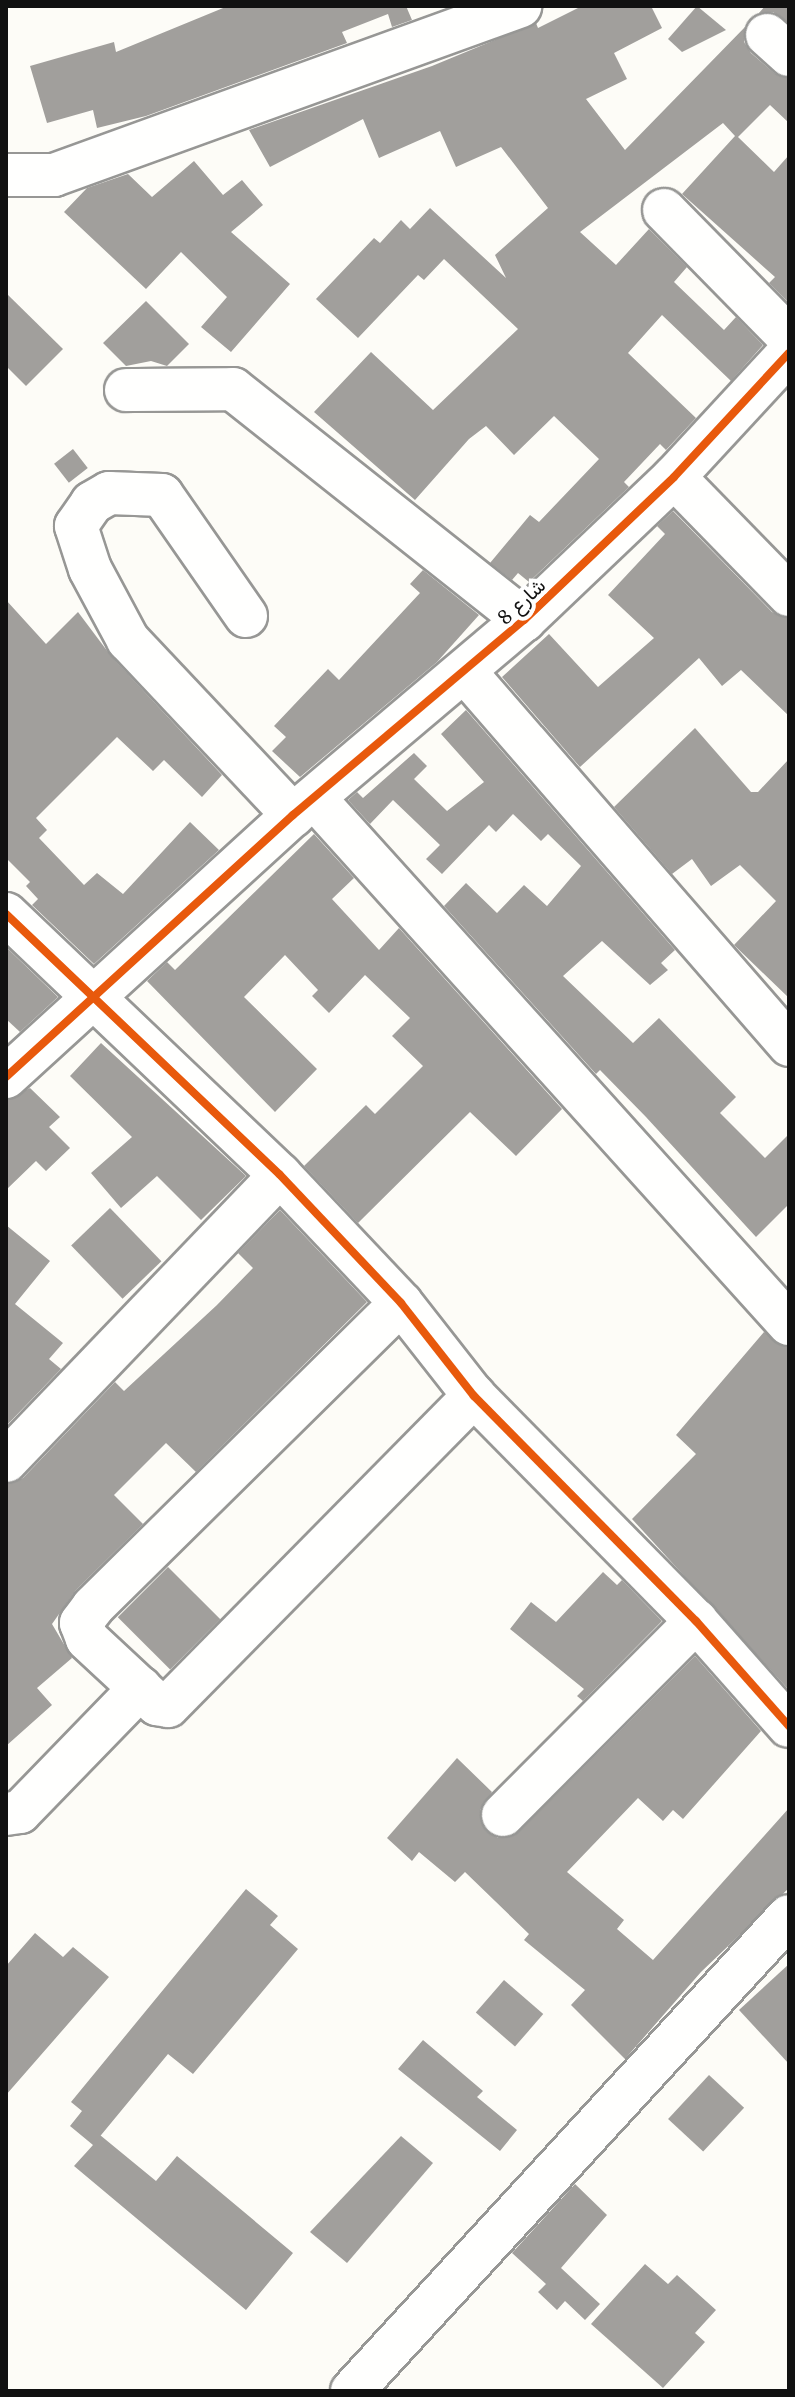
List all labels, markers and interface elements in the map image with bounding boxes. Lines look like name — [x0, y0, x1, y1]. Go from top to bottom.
street label: شارع 8 — [492, 573, 550, 629]

